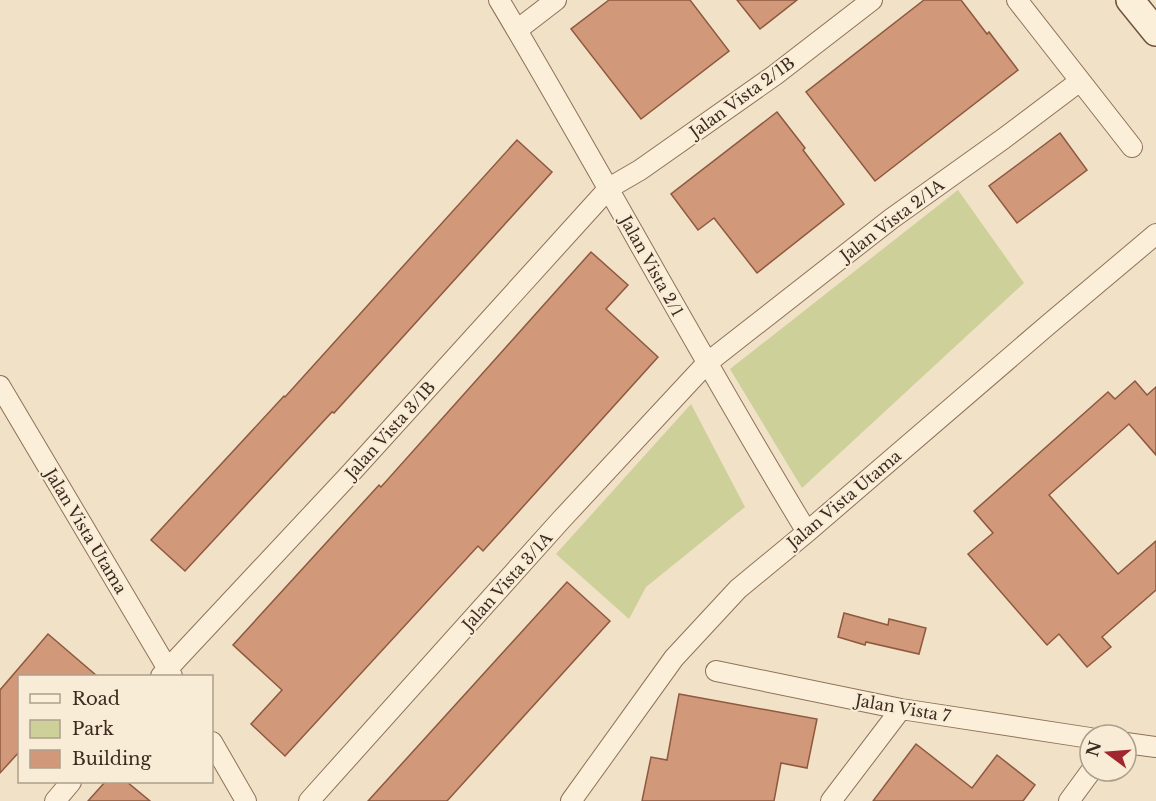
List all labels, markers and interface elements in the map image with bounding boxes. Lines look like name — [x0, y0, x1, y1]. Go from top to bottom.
street label: Jalan Vista 2/1B — [684, 52, 798, 143]
street label: Jalan Vista 2/1A — [835, 174, 948, 267]
street label: Jalan Vista 2/1 — [615, 210, 688, 320]
street label: Jalan Vista 3/1B — [339, 377, 439, 485]
street label: Jalan Vista Utama — [781, 445, 905, 554]
street label: Jalan Vista Utama — [40, 463, 131, 597]
street label: Jalan Vista 3/1A — [456, 527, 557, 636]
legend — [18, 675, 213, 783]
text: Road — [72, 688, 120, 710]
street label: Jalan Vista 7 — [852, 689, 953, 726]
text: Park — [72, 718, 114, 740]
north arrow — [1078, 723, 1138, 783]
text: N — [1082, 739, 1105, 759]
text: Building — [72, 748, 151, 770]

